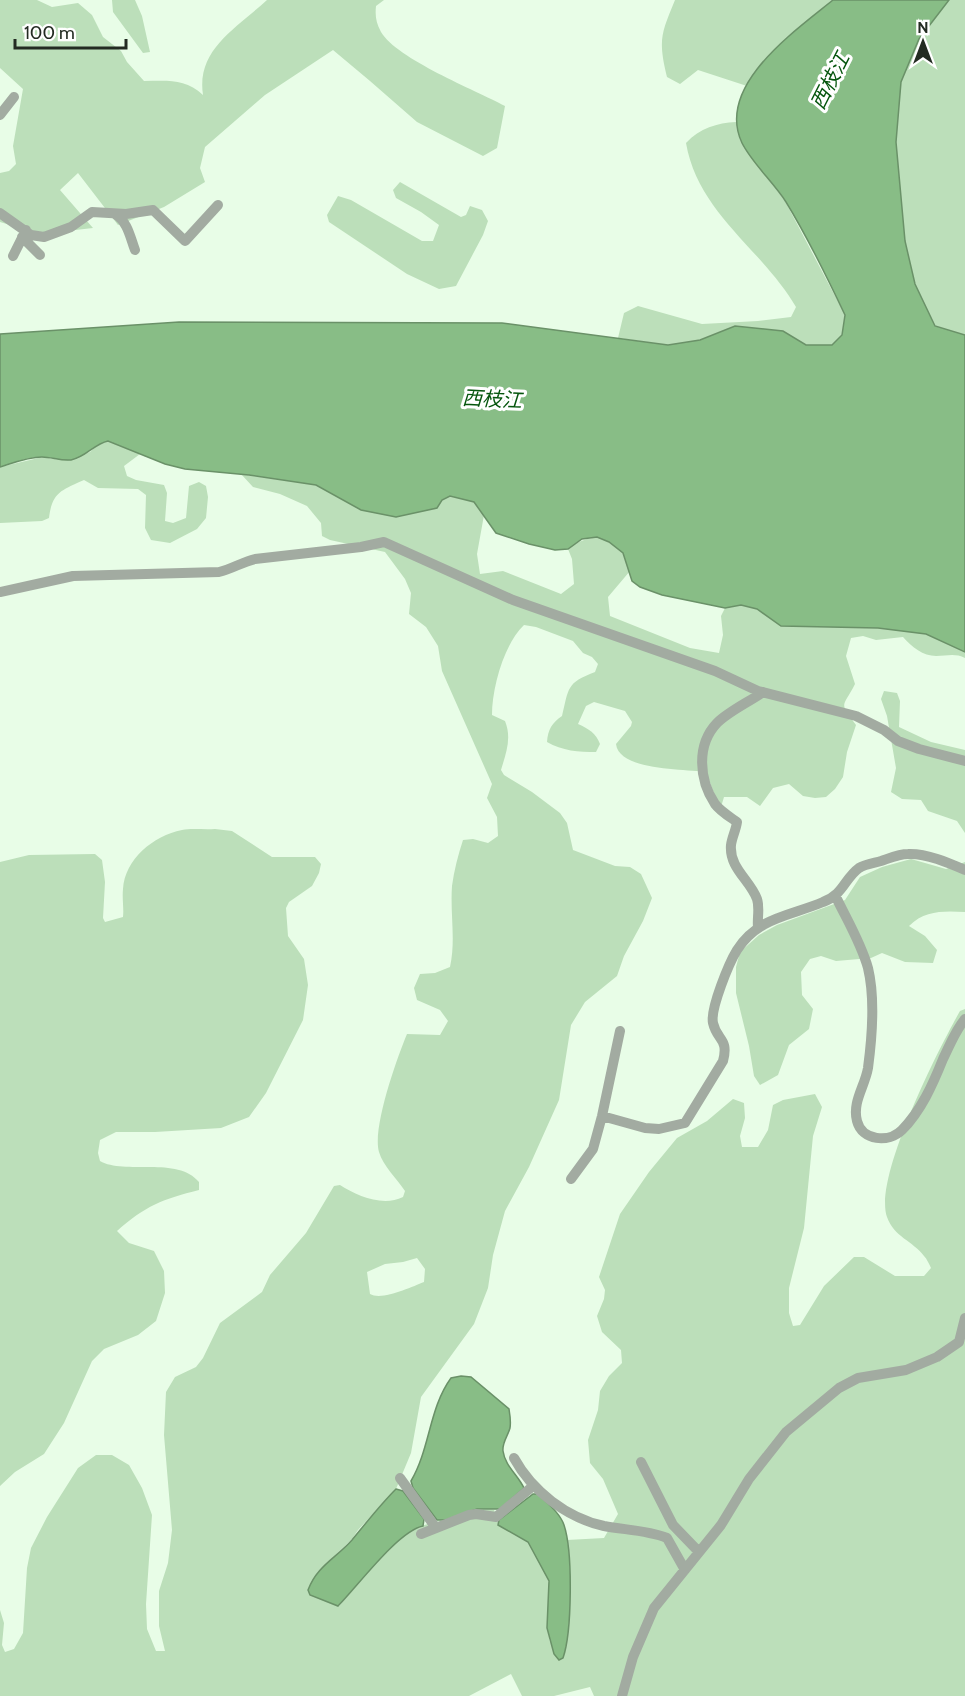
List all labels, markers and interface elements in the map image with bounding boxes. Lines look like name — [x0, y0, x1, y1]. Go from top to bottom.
scale bar — [15, 12, 126, 50]
north arrow — [893, 12, 953, 72]
text: N — [917, 18, 929, 37]
text: 100 m — [24, 22, 75, 44]
water label: 西枝江 — [806, 47, 855, 113]
water label: 西枝江 — [461, 385, 525, 413]

